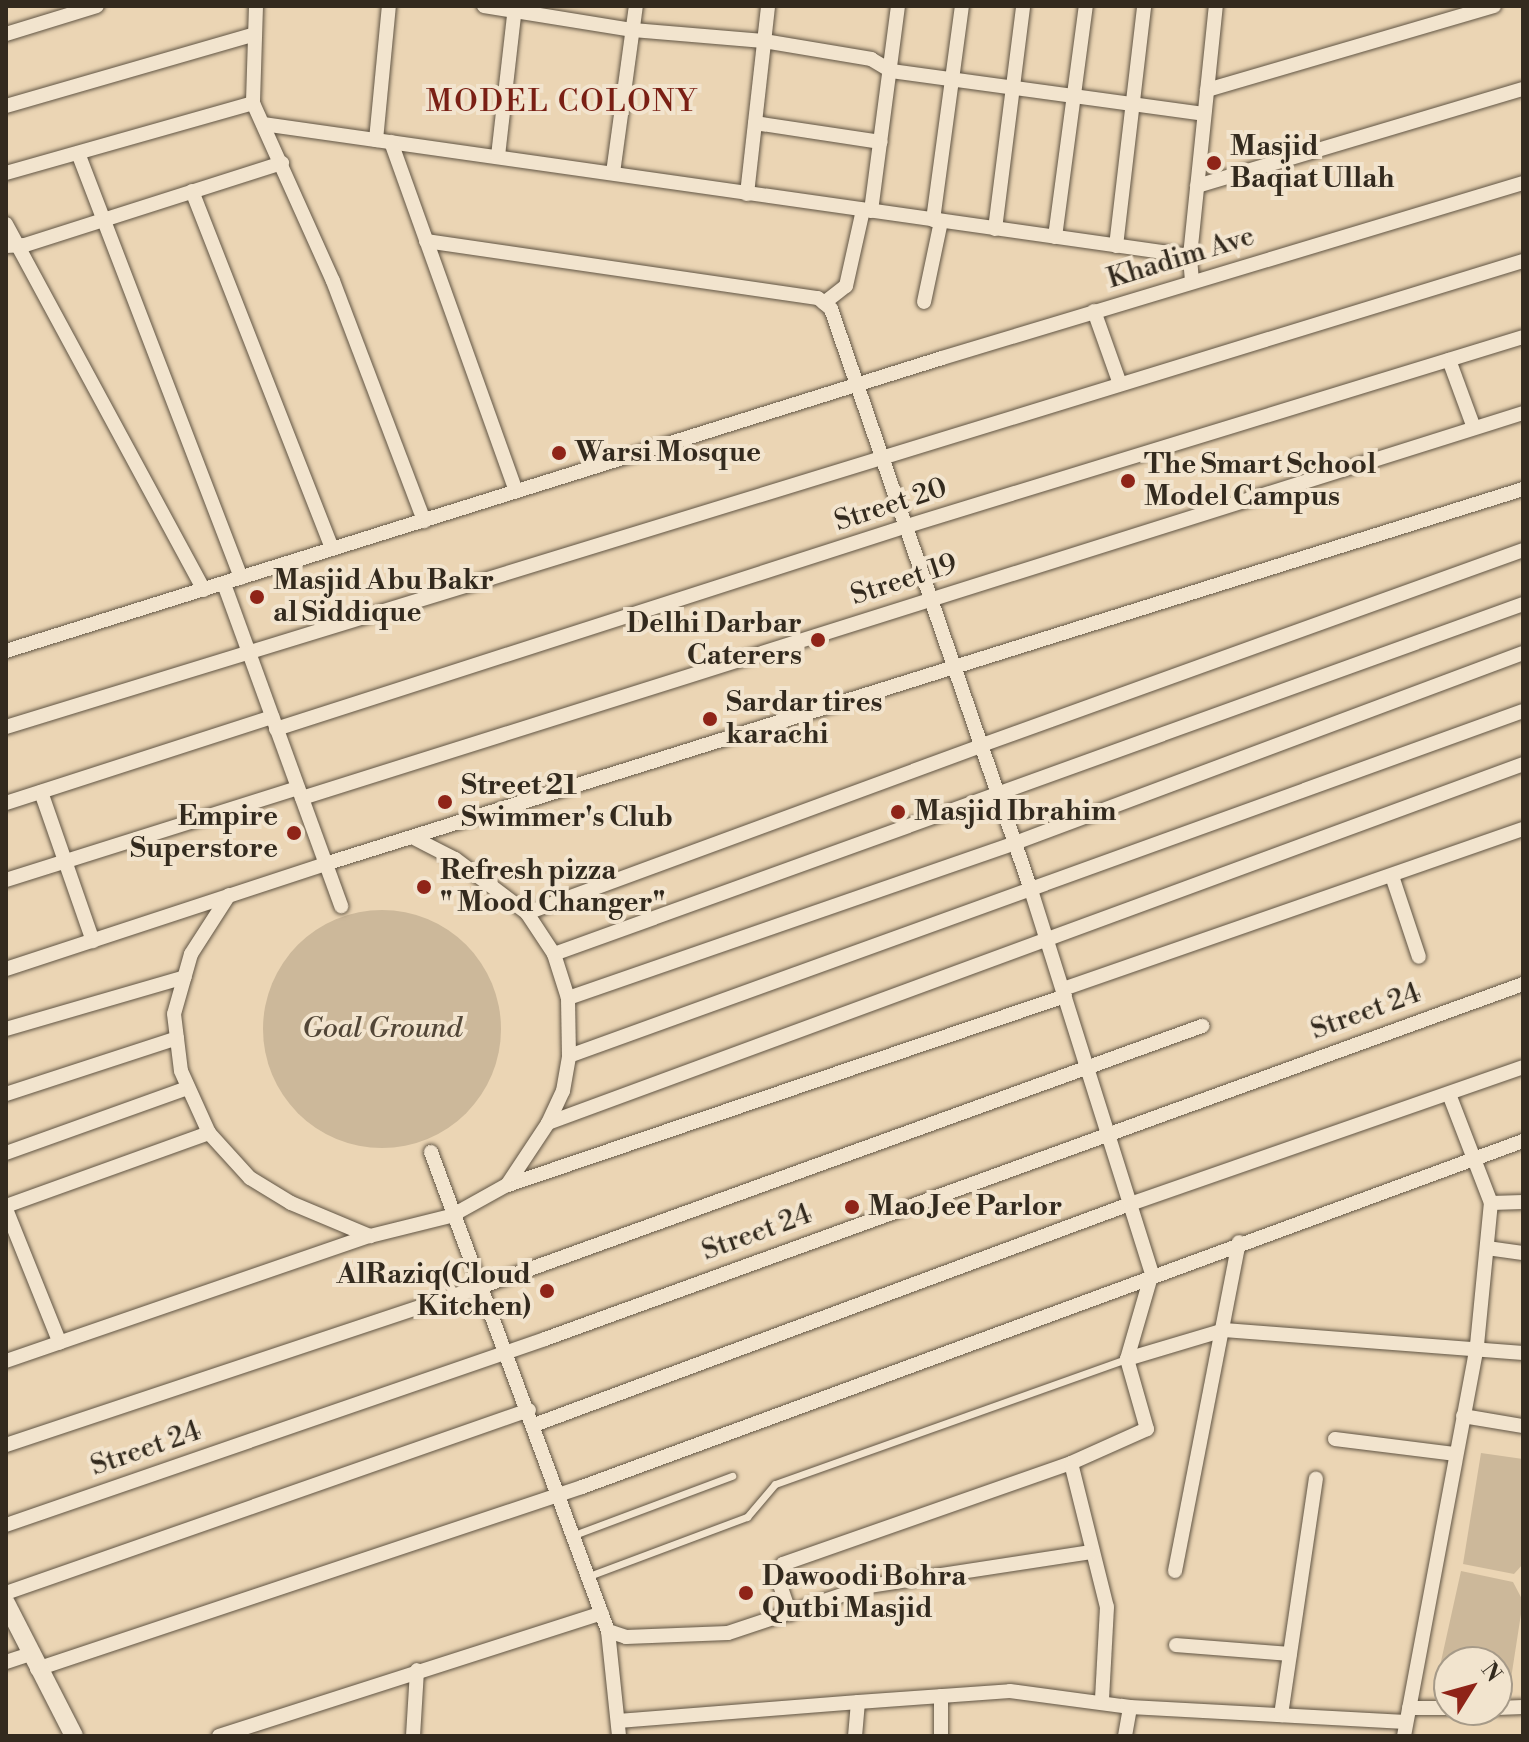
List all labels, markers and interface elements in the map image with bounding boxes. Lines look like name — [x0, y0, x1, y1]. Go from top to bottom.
district label: MODEL COLONY — [426, 84, 698, 120]
place label: Masjid Baqiat Ullah — [1230, 130, 1395, 196]
marker: Masjid Baqiat Ullah — [1205, 154, 1223, 172]
street label: Khadim Ave — [1103, 220, 1259, 296]
place label: Warsi Mosque — [575, 436, 761, 470]
marker: Warsi Mosque — [550, 444, 568, 462]
place label: The Smart School Model Campus — [1144, 448, 1376, 514]
street label: Street 20 — [830, 471, 952, 539]
marker: The Smart School Model Campus — [1119, 472, 1137, 490]
street label: Street 19 — [847, 547, 961, 613]
place label: Masjid Abu Bakr al Siddique — [273, 564, 494, 630]
marker: Masjid Abu Bakr al Siddique — [248, 588, 266, 606]
place label: Delhi Darbar Caterers — [627, 607, 802, 673]
marker: Delhi Darbar Caterers — [809, 631, 827, 649]
place label: Sardar tires karachi — [726, 686, 882, 752]
marker: Sardar tires karachi — [701, 710, 719, 728]
place label: Street 21 Swimmer's Club — [461, 769, 673, 835]
marker: Street 21 Swimmer's Club — [436, 793, 454, 811]
place label: Masjid Ibrahim — [914, 795, 1116, 829]
place label: Empire Superstore — [130, 800, 278, 866]
marker: Masjid Ibrahim — [889, 803, 907, 821]
marker: Empire Superstore — [285, 824, 303, 842]
place label: Refresh pizza " Mood Changer" — [440, 854, 665, 920]
marker: Refresh pizza " Mood Changer" — [415, 878, 433, 896]
street label: Street 24 — [1306, 977, 1426, 1047]
park label: Goal Ground — [302, 1012, 462, 1046]
place label: Mao Jee Parlor — [868, 1190, 1062, 1224]
street label: Street 24 — [697, 1198, 817, 1268]
marker: Mao Jee Parlor — [843, 1198, 861, 1216]
place label: AlRaziq(Cloud Kitchen) — [337, 1258, 531, 1324]
marker: AlRaziq(Cloud Kitchen) — [538, 1282, 556, 1300]
street label: Street 24 — [86, 1414, 206, 1484]
place label: Dawoodi Bohra Qutbi Masjid — [762, 1560, 966, 1626]
marker: Dawoodi Bohra Qutbi Masjid — [737, 1584, 755, 1602]
north arrow — [1433, 1646, 1513, 1726]
text: N — [1475, 1657, 1507, 1688]

